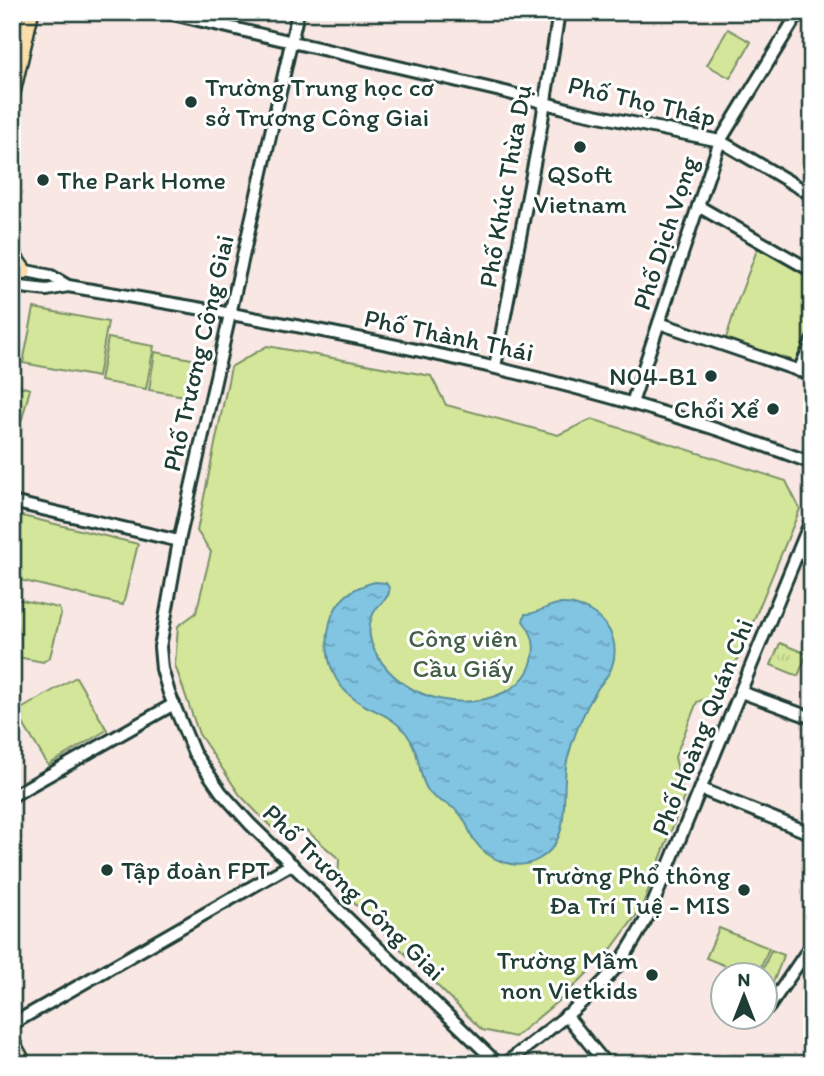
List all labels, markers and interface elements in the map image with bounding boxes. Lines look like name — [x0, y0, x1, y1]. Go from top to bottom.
street label: Phố Thọ Tháp — [565, 68, 719, 134]
place label: Trường Trung học cơ sở Trương Công Giai — [205, 71, 435, 133]
street label: Phố Khúc Thừa Dụ — [471, 82, 539, 290]
marker: Trường Trung học cơ sở Trương Công Giai — [183, 94, 199, 110]
marker: QSoft Vietnam — [572, 139, 588, 155]
street label: Phố Dịch Vọng — [625, 151, 705, 314]
place label: QSoft Vietnam — [533, 158, 627, 220]
place label: The Park Home — [57, 164, 226, 196]
marker: The Park Home — [35, 172, 51, 188]
street label: Phố Trương Công Giai — [155, 232, 241, 474]
street label: Phố Thành Thái — [361, 301, 537, 369]
place label: N04-B1 — [609, 360, 697, 392]
marker: N04-B1 — [703, 368, 719, 384]
place label: Chổi Xể — [674, 393, 760, 425]
marker: Chổi Xể — [765, 401, 781, 417]
street label: Phố Hoàng Quán Chi — [644, 614, 760, 840]
park label: Công viên Cầu Giấy — [408, 622, 518, 684]
street label: Phố Trương Công Giai — [256, 797, 452, 987]
place label: Tập đoàn FPT — [121, 854, 270, 886]
place label: Trường Phổ thông Đa Trí Tuệ - MIS — [532, 859, 731, 921]
marker: Tập đoàn FPT — [99, 862, 115, 878]
marker: Trường Phổ thông Đa Trí Tuệ - MIS — [736, 882, 752, 898]
place label: Trường Mầm non Vietkids — [497, 944, 638, 1006]
north arrow — [708, 960, 778, 1030]
marker: Trường Mầm non Vietkids — [644, 967, 660, 983]
text: N — [738, 968, 750, 991]

